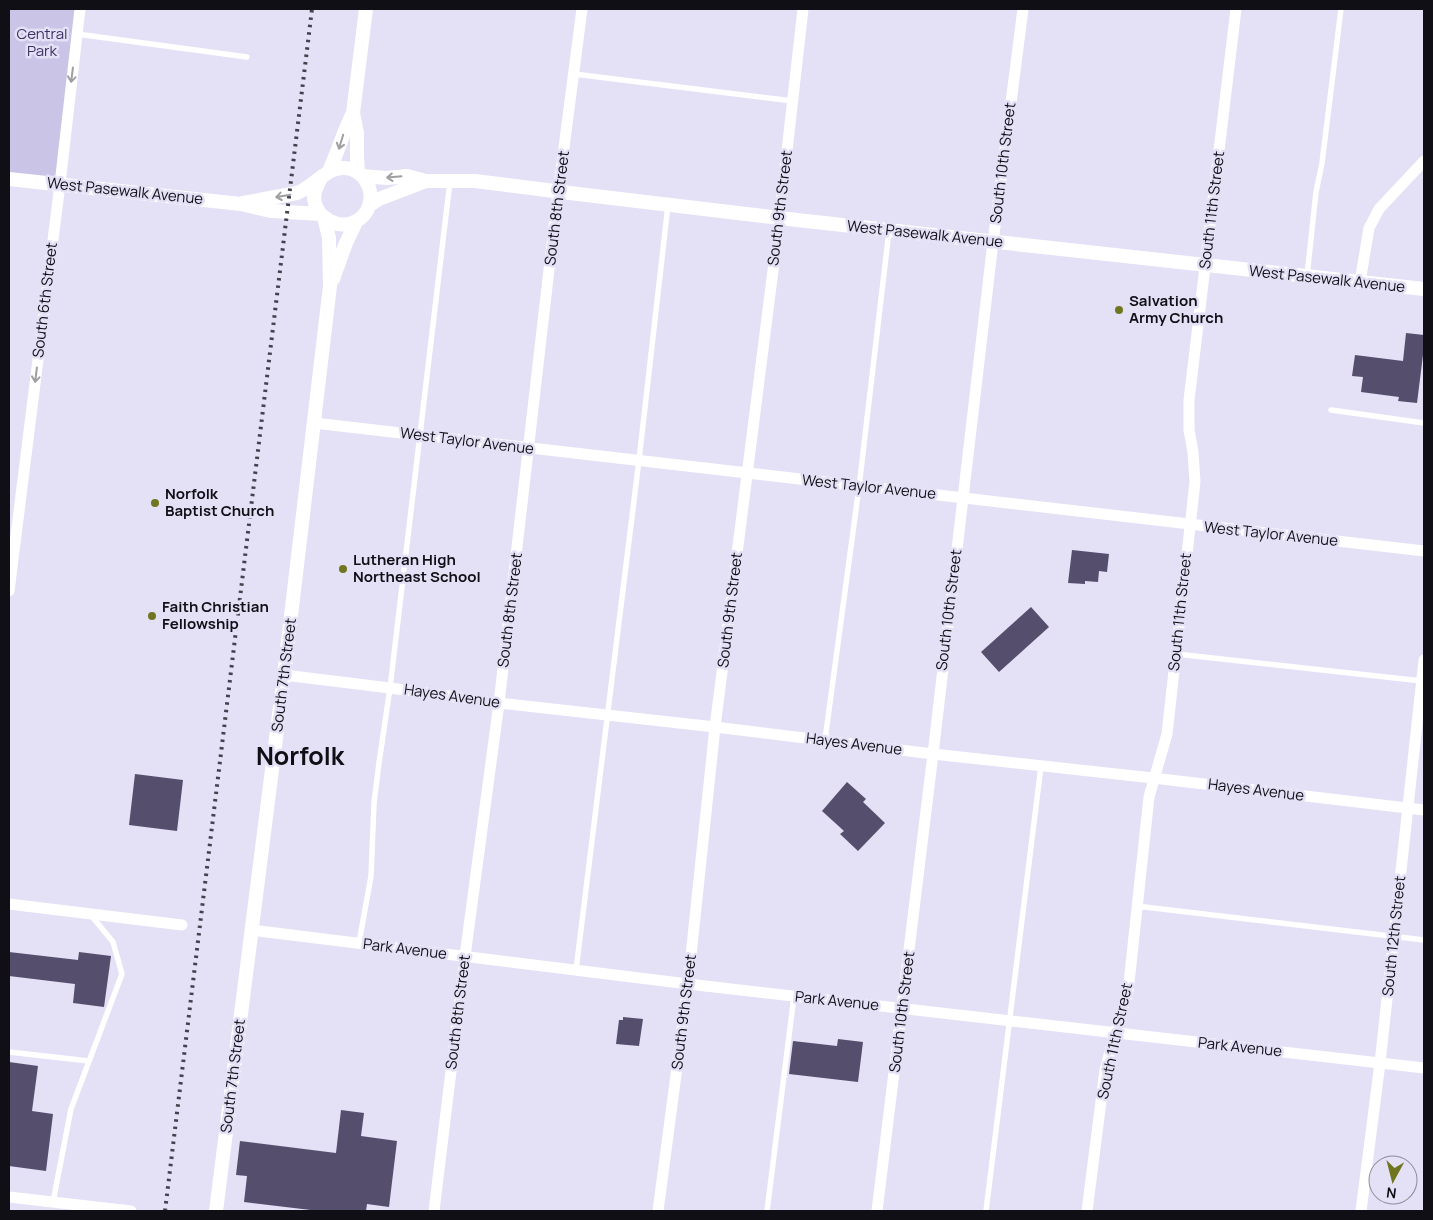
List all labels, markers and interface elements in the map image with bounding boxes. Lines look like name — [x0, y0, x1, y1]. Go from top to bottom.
park label: Central Park — [16, 23, 68, 61]
one-way arrow — [67, 66, 77, 82]
street label: South 10th Street — [985, 101, 1020, 225]
one-way arrow — [335, 134, 345, 150]
street label: South 8th Street — [539, 149, 574, 267]
street label: South 9th Street — [762, 149, 797, 267]
street label: South 11th Street — [1194, 150, 1229, 270]
street label: West Pasewalk Avenue — [46, 172, 204, 209]
one-way arrow — [387, 172, 403, 182]
one-way arrow — [276, 192, 292, 202]
street label: West Pasewalk Avenue — [846, 215, 1004, 252]
street label: South 6th Street — [27, 241, 62, 359]
street label: West Pasewalk Avenue — [1248, 260, 1406, 297]
place label: Salvation Army Church — [1129, 290, 1223, 328]
marker: Salvation Army Church — [1113, 304, 1125, 316]
one-way arrow — [31, 366, 41, 382]
street label: West Taylor Avenue — [399, 422, 535, 459]
street label: West Taylor Avenue — [801, 469, 937, 504]
place label: Norfolk Baptist Church — [165, 483, 274, 521]
marker: Norfolk Baptist Church — [149, 497, 161, 509]
street label: West Taylor Avenue — [1203, 516, 1339, 551]
street label: South 10th Street — [931, 548, 966, 672]
place label: Lutheran High Northeast School — [353, 549, 481, 587]
street label: South 8th Street — [492, 551, 527, 669]
street label: South 9th Street — [712, 551, 747, 669]
street label: South 11th Street — [1163, 552, 1196, 672]
marker: Lutheran High Northeast School — [337, 563, 349, 575]
place label: Faith Christian Fellowship — [162, 596, 269, 634]
marker: Faith Christian Fellowship — [146, 610, 158, 622]
street label: South 7th Street — [266, 617, 301, 733]
street label: Hayes Avenue — [403, 678, 502, 713]
street label: Hayes Avenue — [805, 727, 904, 760]
district label: Norfolk — [256, 738, 345, 773]
street label: Hayes Avenue — [1207, 773, 1306, 806]
street label: South 12th Street — [1377, 875, 1410, 997]
street label: Park Avenue — [362, 933, 448, 964]
street label: South 10th Street — [884, 950, 919, 1074]
street label: South 8th Street — [440, 953, 475, 1071]
street label: South 9th Street — [666, 953, 701, 1071]
street label: South 11th Street — [1092, 981, 1137, 1101]
street label: Park Avenue — [794, 986, 880, 1015]
street label: South 7th Street — [215, 1018, 250, 1134]
street label: Park Avenue — [1197, 1032, 1283, 1061]
north arrow — [1368, 1155, 1418, 1205]
text: N — [1385, 1183, 1398, 1203]

